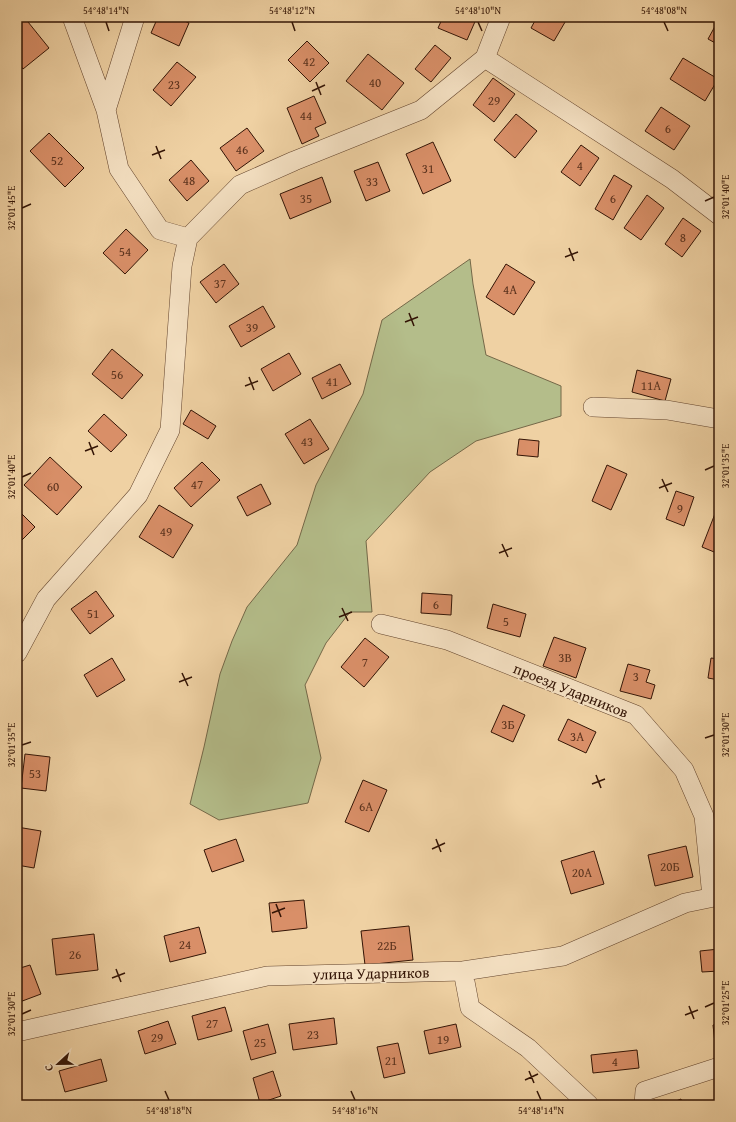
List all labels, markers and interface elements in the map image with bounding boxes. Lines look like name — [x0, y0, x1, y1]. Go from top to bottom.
text: 54°48'14"N — [83, 3, 129, 18]
text: 54°48'12"N — [269, 3, 315, 18]
text: 54°48'10"N — [455, 3, 501, 18]
text: 54°48'08"N — [641, 3, 687, 18]
house number: 42 — [303, 52, 315, 71]
house number: 40 — [369, 73, 381, 92]
house number: 23 — [168, 75, 180, 94]
house number: 29 — [488, 91, 500, 110]
house number: 44 — [300, 106, 312, 125]
house number: 6 — [665, 119, 671, 138]
house number: 46 — [236, 140, 248, 159]
house number: 52 — [51, 151, 63, 170]
house number: 4 — [577, 156, 583, 175]
house number: 31 — [422, 159, 434, 178]
house number: 48 — [183, 171, 195, 190]
house number: 33 — [366, 172, 378, 191]
text: 32°01'40"E — [718, 175, 733, 219]
text: 32°01'45"E — [4, 186, 19, 230]
house number: 35 — [300, 189, 312, 208]
house number: 6 — [610, 189, 616, 208]
house number: 8 — [680, 228, 686, 247]
house number: 54 — [119, 242, 131, 261]
house number: 37 — [214, 274, 226, 293]
house number: 4А — [503, 280, 517, 299]
house number: 39 — [246, 318, 258, 337]
house number: 56 — [111, 365, 123, 384]
house number: 41 — [326, 372, 338, 391]
house number: 11А — [641, 376, 661, 395]
house number: 43 — [301, 432, 313, 451]
text: 32°01'35"E — [718, 444, 733, 488]
text: 32°01'40"E — [4, 455, 19, 499]
house number: 47 — [191, 475, 203, 494]
house number: 60 — [47, 477, 59, 496]
house number: 9 — [677, 499, 683, 518]
house number: 49 — [160, 522, 172, 541]
house number: 6 — [433, 595, 439, 614]
house number: 51 — [87, 604, 99, 623]
house number: 5 — [503, 612, 509, 631]
house number: 3В — [558, 648, 572, 667]
house number: 7 — [362, 653, 368, 672]
street label: проезд Ударников — [510, 657, 632, 723]
house number: 3 — [633, 667, 639, 686]
text: 32°01'30"E — [718, 713, 733, 757]
house number: 3Б — [501, 715, 515, 734]
text: 32°01'35"E — [4, 723, 19, 767]
house number: 3А — [570, 727, 584, 746]
house number: 53 — [29, 764, 41, 783]
house number: 6А — [359, 797, 373, 816]
house number: 20Б — [660, 857, 680, 876]
house number: 20А — [572, 863, 592, 882]
house number: 24 — [179, 935, 191, 954]
house number: 22Б — [377, 936, 397, 955]
house number: 26 — [69, 945, 81, 964]
street label: улица Ударников — [311, 961, 430, 985]
text: 32°01'25"E — [718, 981, 733, 1025]
text: 32°01'30"E — [4, 992, 19, 1036]
house number: 27 — [206, 1014, 218, 1033]
house number: 23 — [307, 1025, 319, 1044]
house number: 29 — [151, 1028, 163, 1047]
house number: 19 — [437, 1030, 449, 1049]
house number: 25 — [254, 1033, 266, 1052]
north arrow — [38, 1044, 78, 1084]
house number: 21 — [385, 1051, 397, 1070]
house number: 4 — [612, 1052, 618, 1071]
text: С — [40, 1062, 57, 1074]
text: 54°48'18"N — [146, 1103, 192, 1118]
text: 54°48'16"N — [332, 1103, 378, 1118]
text: 54°48'14"N — [518, 1103, 564, 1118]

